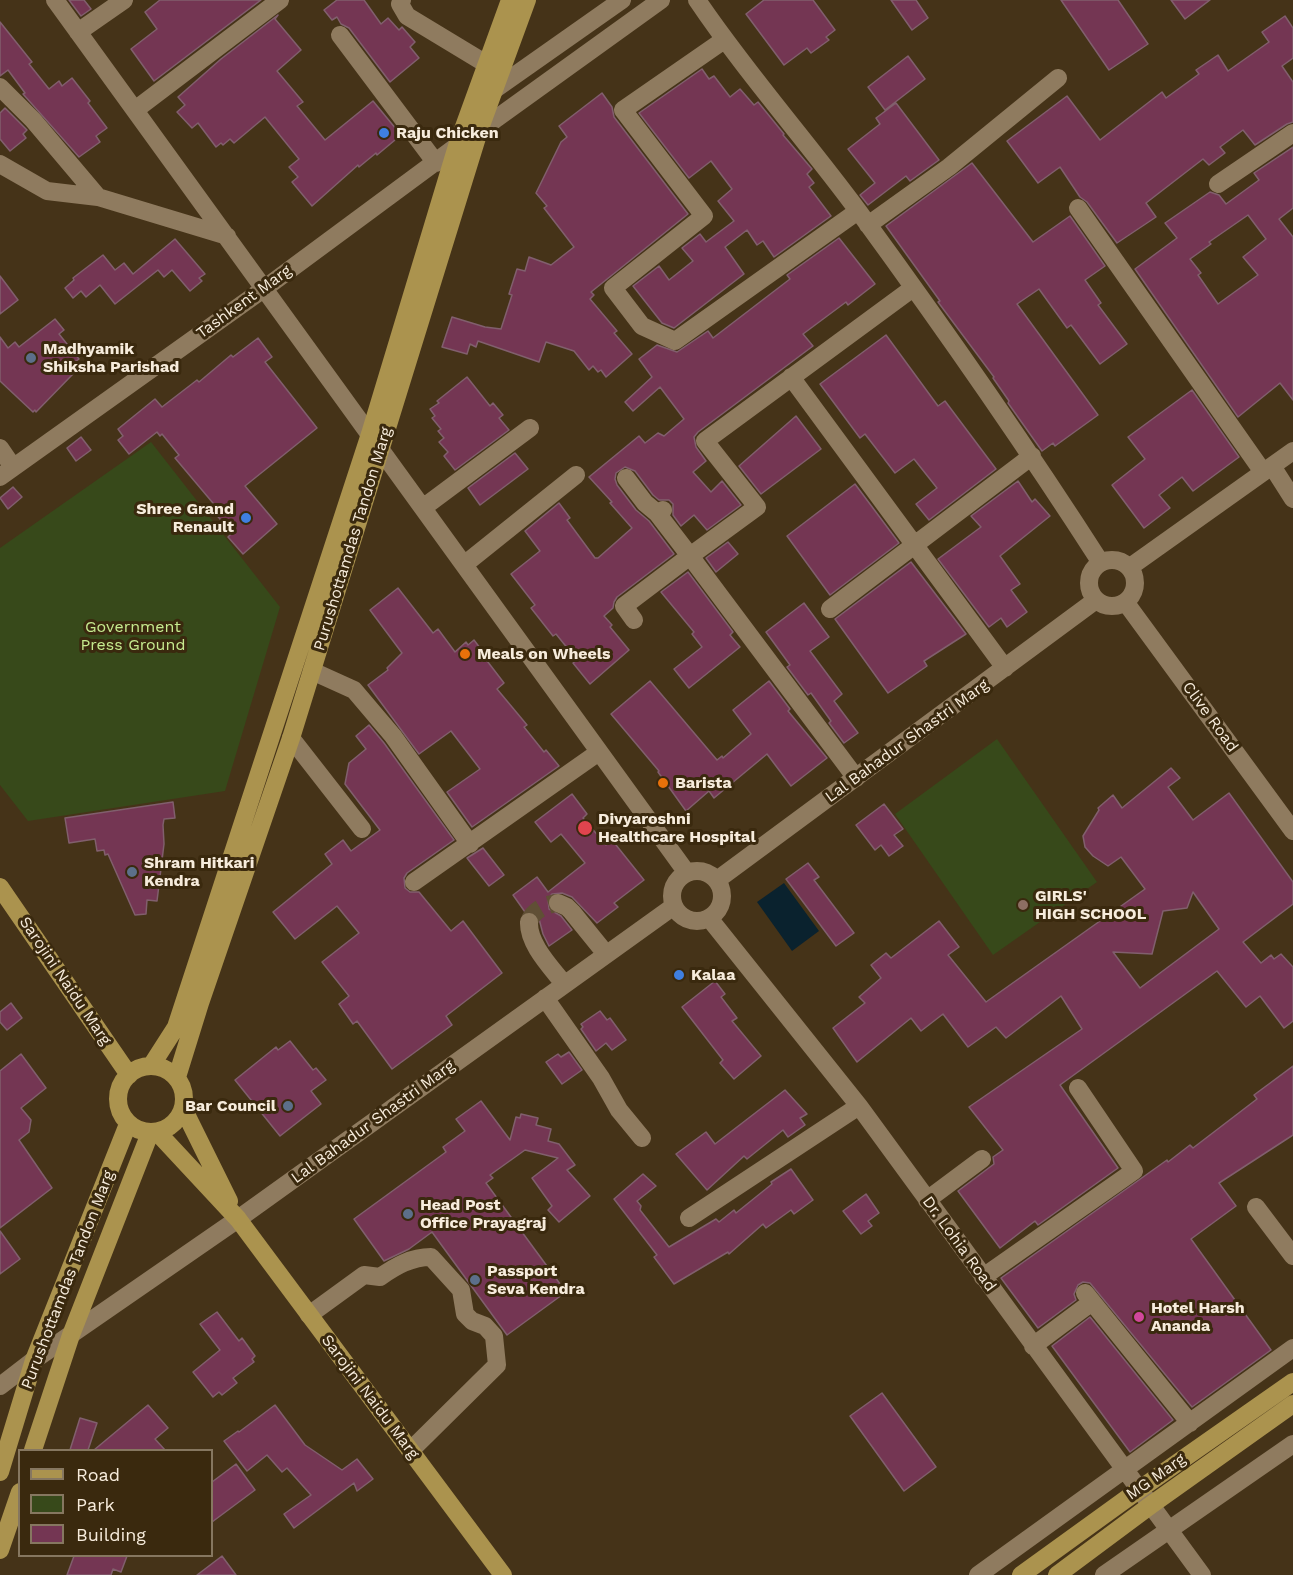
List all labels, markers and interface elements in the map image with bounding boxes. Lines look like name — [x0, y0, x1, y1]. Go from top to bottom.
place label: Raju Chicken — [396, 123, 499, 143]
marker: Raju Chicken — [377, 126, 391, 140]
street label: Tashkent Marg — [193, 261, 295, 343]
place label: Madhyamik Shiksha Parishad — [43, 339, 179, 377]
marker: Madhyamik Shiksha Parishad — [24, 351, 38, 365]
street label: Purushottamdas Tandon Marg — [310, 425, 396, 653]
place label: Shree Grand Renault — [136, 499, 234, 537]
marker: Shree Grand Renault — [239, 511, 253, 525]
park label: Government Press Ground — [81, 617, 185, 655]
place label: Meals on Wheels — [477, 644, 611, 664]
marker: Meals on Wheels — [458, 647, 472, 661]
street label: Lal Bahadur Shastri Marg — [822, 675, 992, 807]
street label: Clive Road — [1178, 678, 1242, 756]
place label: Barista — [675, 773, 732, 793]
marker: Barista — [656, 776, 670, 790]
place label: Divyaroshni Healthcare Hospital — [598, 809, 756, 847]
marker: Divyaroshni Healthcare Hospital — [576, 819, 594, 837]
place label: Shram Hitkari Kendra — [144, 853, 254, 891]
marker: Shram Hitkari Kendra — [125, 865, 139, 879]
place label: GIRLS' HIGH SCHOOL — [1035, 886, 1146, 924]
marker: GIRLS' HIGH SCHOOL — [1016, 898, 1030, 912]
street label: Sarojini Naidu Marg — [15, 913, 115, 1049]
place label: Kalaa — [691, 965, 735, 985]
marker: Kalaa — [672, 968, 686, 982]
street label: Lal Bahadur Shastri Marg — [288, 1056, 458, 1188]
place label: Bar Council — [185, 1096, 276, 1116]
marker: Bar Council — [281, 1099, 295, 1113]
street label: Purushottamdas Tandon Marg — [17, 1168, 119, 1392]
street label: Dr. Lohia Road — [918, 1193, 1000, 1295]
place label: Head Post Office Prayagraj — [420, 1195, 547, 1233]
marker: Head Post Office Prayagraj — [401, 1207, 415, 1221]
place label: Passport Seva Kendra — [487, 1261, 585, 1299]
marker: Passport Seva Kendra — [468, 1273, 482, 1287]
place label: Hotel Harsh Ananda — [1151, 1298, 1245, 1336]
marker: Hotel Harsh Ananda — [1132, 1310, 1146, 1324]
street label: Sarojini Naidu Marg — [317, 1331, 423, 1463]
legend — [18, 1449, 213, 1557]
street label: MG Marg — [1123, 1450, 1189, 1504]
text: Road — [76, 1464, 120, 1485]
text: Park — [76, 1494, 115, 1515]
text: Building — [76, 1524, 146, 1545]

